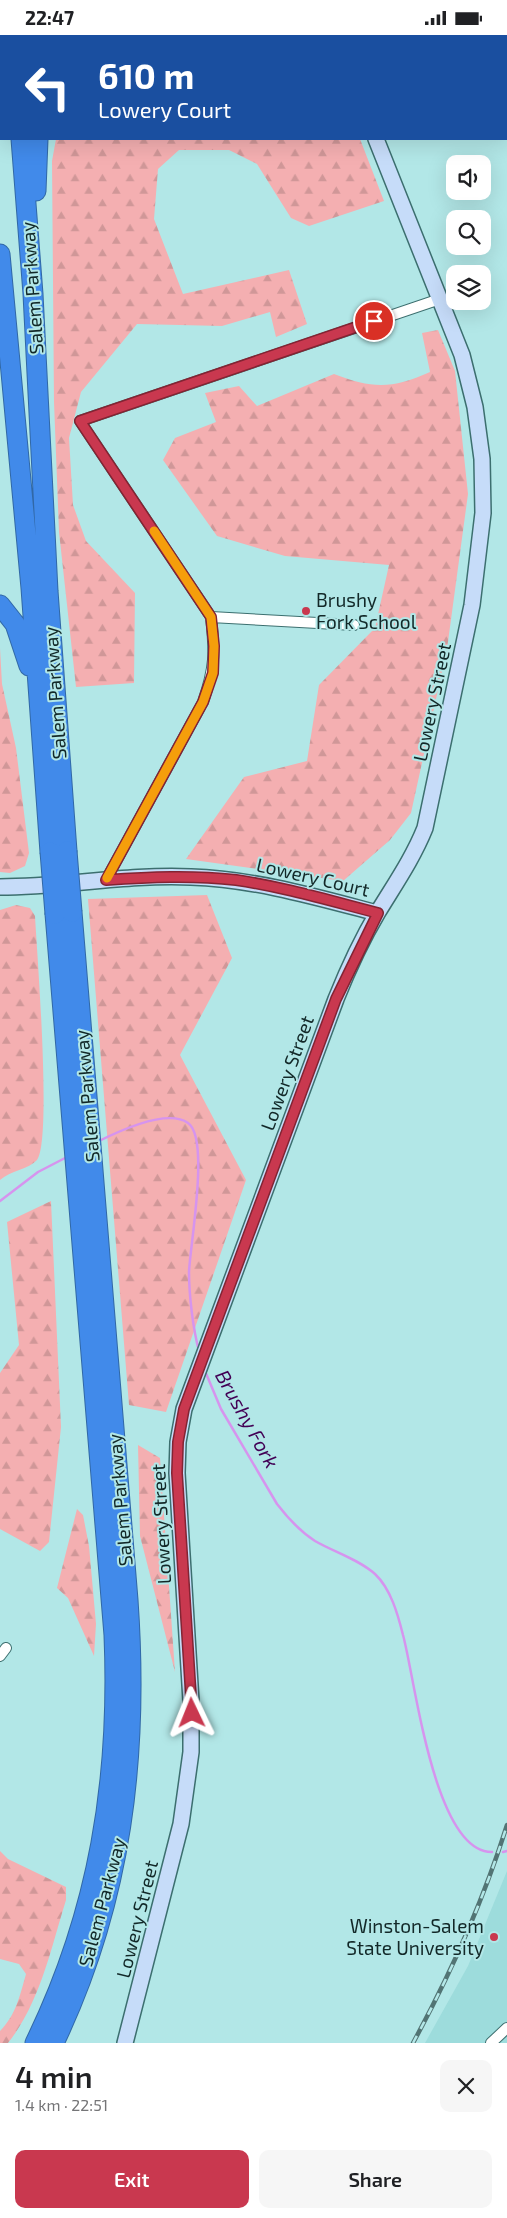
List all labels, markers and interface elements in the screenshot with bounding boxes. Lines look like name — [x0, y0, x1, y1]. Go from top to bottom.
text: 22:47 — [25, 6, 74, 29]
text: 610 m — [98, 54, 194, 96]
icon: left — [15, 55, 80, 120]
text: Lowery Court — [98, 96, 231, 122]
map controls — [446, 155, 491, 310]
button: sound — [446, 155, 491, 200]
button: search — [446, 210, 491, 255]
street label: Salem Parkway — [15, 221, 48, 355]
button: layers — [446, 265, 491, 310]
pin — [353, 300, 395, 342]
icon: arrive — [360, 307, 388, 335]
place label: Brushy Fork School — [316, 588, 417, 633]
marker: Brushy Fork School — [300, 605, 312, 617]
street label: Salem Parkway — [38, 626, 71, 760]
street label: Lowery Street — [408, 641, 455, 763]
street label: Lowery Court — [254, 852, 372, 901]
street label: Lowery Street — [255, 1012, 318, 1133]
street label: Salem Parkway — [69, 1029, 104, 1163]
water label: Brushy Fork — [210, 1365, 285, 1472]
street label: Salem Parkway — [102, 1433, 137, 1567]
street label: Lowery Street — [146, 1463, 175, 1585]
position arrow — [165, 1686, 217, 1738]
street label: Salem Parkway — [73, 1835, 130, 1969]
street label: Lowery Street — [111, 1858, 162, 1980]
place label: Winston-Salem State University — [346, 1914, 484, 1959]
marker: Winston-Salem State University — [488, 1931, 500, 1943]
text: 4 min — [15, 2058, 93, 2094]
button: close — [440, 2060, 492, 2112]
text: 1.4 km · 22:51 — [15, 2095, 108, 2114]
button: Exit — [15, 2150, 249, 2208]
button: Share — [259, 2150, 492, 2208]

